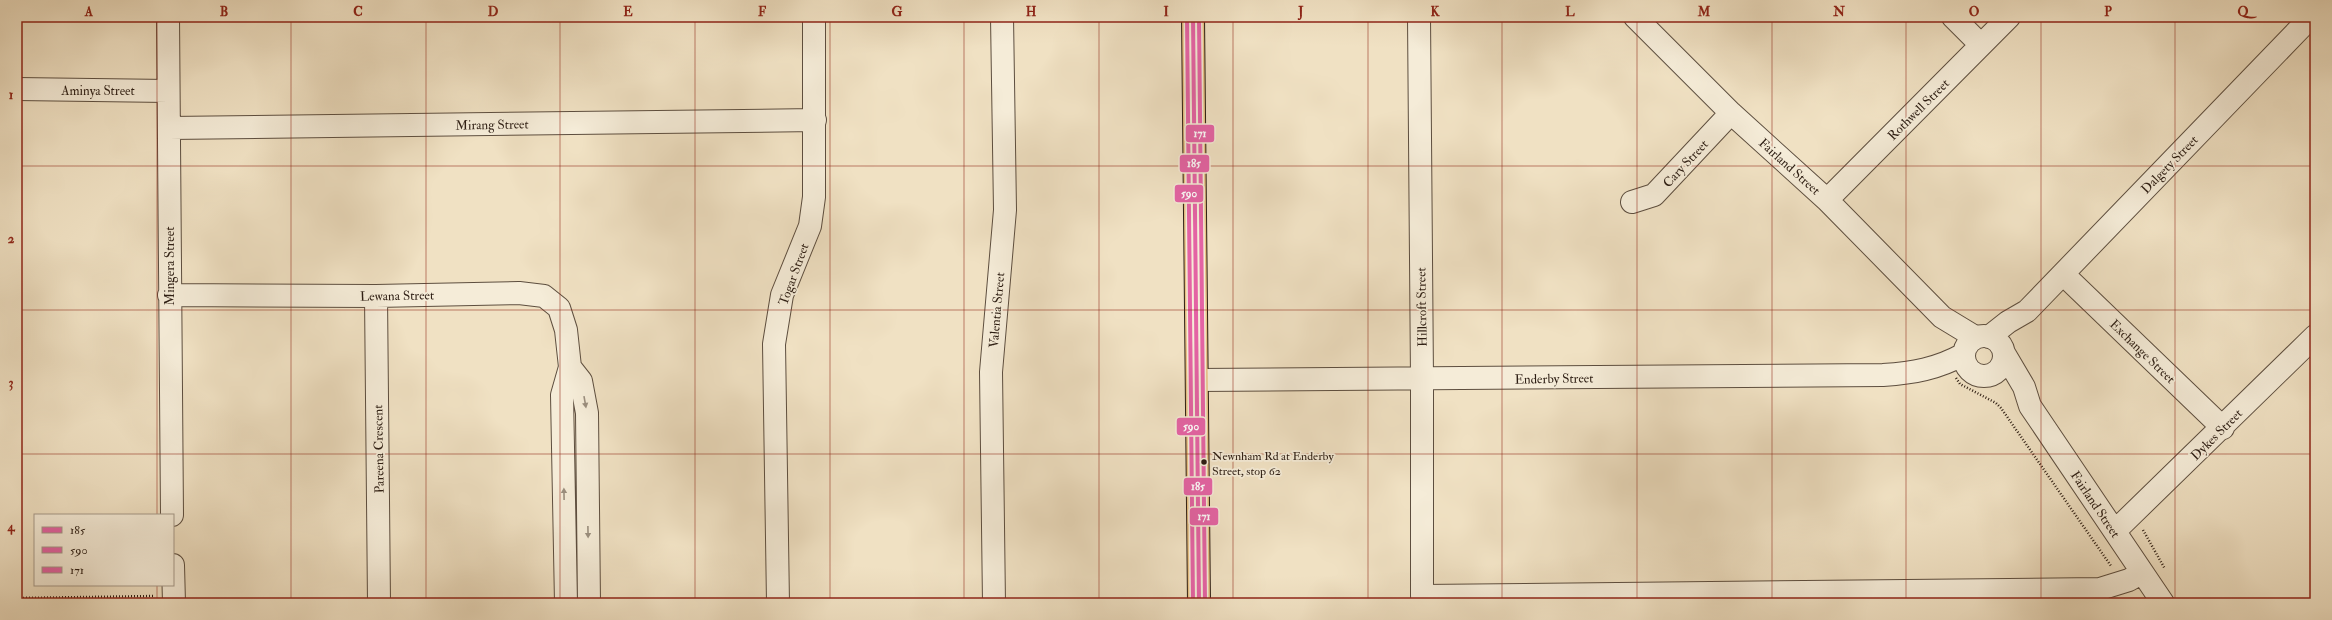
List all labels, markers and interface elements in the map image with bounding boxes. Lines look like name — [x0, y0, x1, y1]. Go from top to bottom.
text: A — [84, 4, 94, 20]
text: B — [220, 4, 228, 20]
text: C — [353, 4, 363, 20]
text: D — [488, 4, 499, 20]
text: E — [623, 4, 633, 20]
text: F — [758, 4, 767, 20]
text: G — [892, 4, 903, 20]
text: H — [1026, 4, 1037, 20]
text: I — [1163, 4, 1169, 20]
text: J — [1297, 4, 1304, 21]
text: K — [1430, 4, 1440, 20]
text: L — [1565, 4, 1575, 20]
text: M — [1697, 4, 1711, 20]
text: N — [1832, 4, 1845, 20]
text: O — [1969, 4, 1980, 20]
text: P — [2104, 4, 2112, 20]
text: Q — [2238, 4, 2258, 20]
street label: Rothwell Street — [1885, 76, 1953, 144]
street label: Aminya Street — [60, 83, 135, 100]
text: 1 — [9, 87, 14, 103]
street label: Mirang Street — [455, 116, 529, 134]
line badge: 171 — [1185, 124, 1215, 143]
text: 171 — [1194, 127, 1207, 140]
street label: Dalgety Street — [2138, 132, 2202, 198]
street label: Fairland Street — [1755, 135, 1823, 199]
street label: Cary Street — [1660, 136, 1713, 192]
line badge: 185 — [1179, 154, 1210, 173]
text: 185 — [1187, 157, 1201, 170]
line badge: 590 — [1174, 184, 1204, 203]
text: 590 — [1181, 187, 1197, 200]
street label: Mingera Street — [162, 227, 178, 305]
text: 2 — [8, 231, 15, 247]
street label: Togar Street — [775, 241, 813, 308]
street label: Hillcroft Street — [1413, 267, 1431, 347]
street label: Valentia Street — [986, 272, 1008, 349]
street label: Lewana Street — [360, 287, 434, 305]
street label: Exchange Street — [2106, 316, 2178, 387]
street label: Enderby Street — [1514, 370, 1594, 389]
text: 3 — [9, 375, 14, 391]
one-way arrow — [582, 396, 588, 408]
street label: Pareena Crescent — [370, 404, 388, 493]
street label: Dykes Street — [2188, 406, 2247, 465]
line badge: 590 — [1176, 417, 1206, 436]
text: 590 — [1183, 420, 1199, 433]
place label: Newnham Rd at Enderby Street, stop 62 — [1212, 449, 1334, 479]
marker: Newnham Rd at Enderby Street, stop 62 — [1199, 457, 1209, 467]
street label: Fairland Street — [2067, 468, 2123, 541]
line badge: 185 — [1183, 477, 1213, 496]
text: 185 — [1191, 480, 1205, 493]
one-way arrow — [561, 487, 567, 500]
line badge: 171 — [1189, 507, 1219, 526]
text: 171 — [1198, 510, 1211, 523]
legend — [34, 514, 174, 586]
text: 4 — [6, 519, 15, 535]
text: 185 — [70, 523, 86, 538]
one-way arrow — [585, 526, 591, 539]
text: 590 — [70, 543, 88, 558]
text: 171 — [70, 563, 84, 578]

